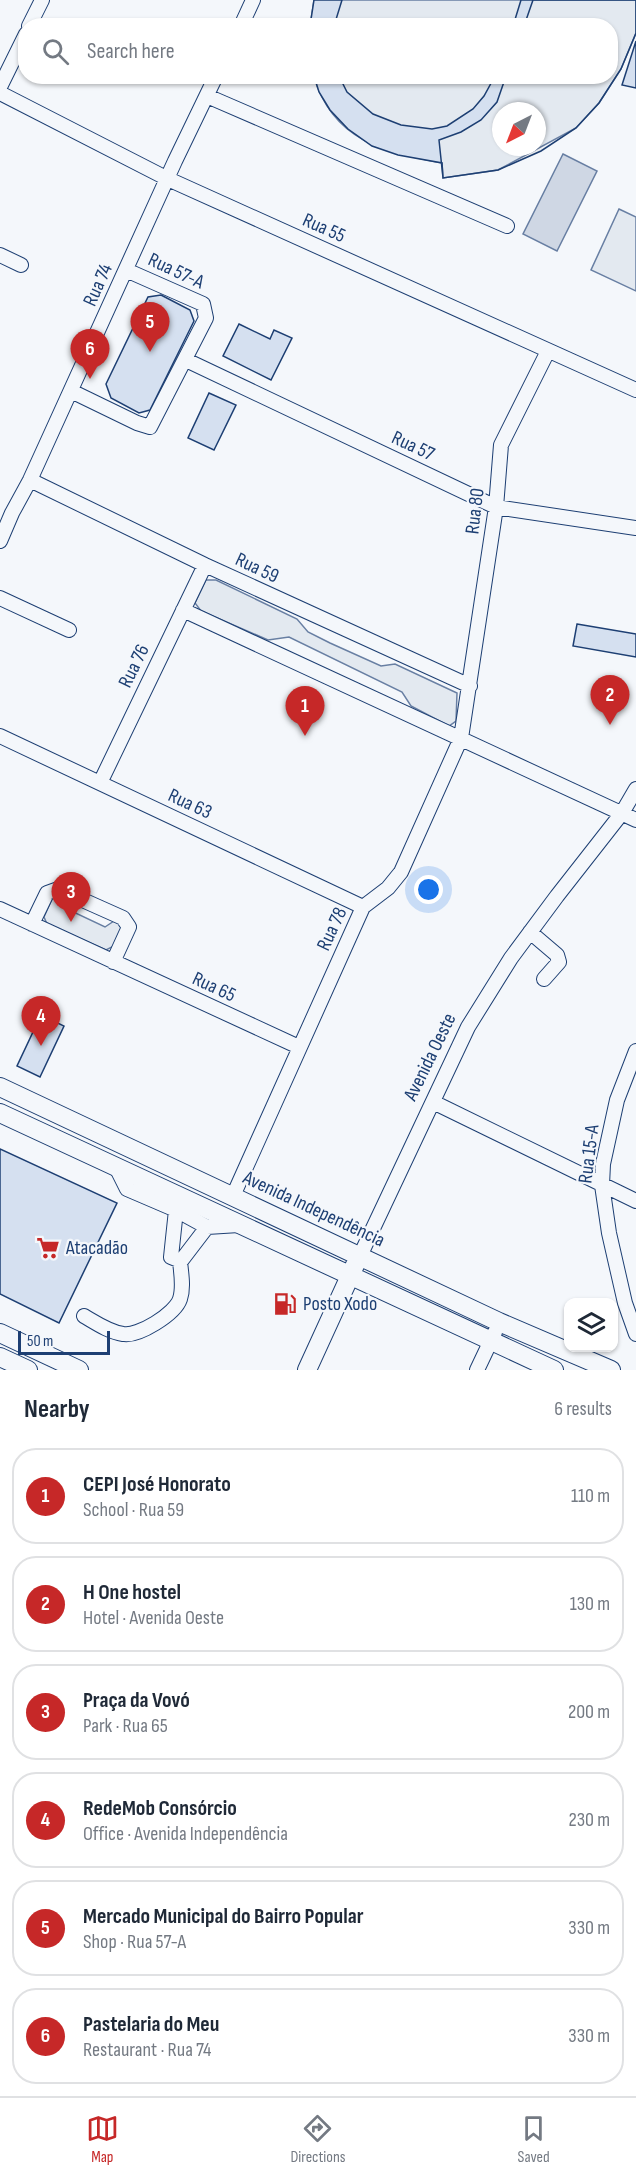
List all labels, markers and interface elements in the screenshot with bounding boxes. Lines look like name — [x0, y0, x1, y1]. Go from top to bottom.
search box — [18, 18, 618, 84]
icon: search — [39, 35, 72, 68]
text: Search here — [87, 38, 174, 65]
north arrow — [492, 102, 546, 156]
street label: Rua 55 — [299, 208, 349, 248]
street label: Rua 57-A — [144, 248, 208, 295]
street label: Rua 74 — [78, 260, 118, 310]
pin: 5 — [130, 302, 170, 352]
pin: 6 — [70, 330, 110, 379]
street label: Rua 57 — [388, 426, 438, 466]
street label: Rua 80 — [460, 487, 490, 535]
street label: Rua 59 — [231, 548, 283, 588]
street label: Rua 76 — [113, 640, 155, 692]
pin: 2 — [590, 676, 630, 725]
pin: 1 — [286, 686, 324, 736]
street label: Rua 63 — [164, 783, 216, 825]
pin: 3 — [52, 872, 90, 922]
your location — [414, 875, 443, 904]
street label: Rua 78 — [312, 903, 352, 955]
street label: Rua 65 — [188, 967, 240, 1007]
pin: 4 — [22, 996, 60, 1046]
street label: Avenida Oeste — [398, 1009, 461, 1106]
street label: Rua 15-A — [573, 1123, 605, 1185]
street label: Avenida Independência — [238, 1165, 389, 1252]
supermarket icon: Atacadão — [35, 1235, 61, 1261]
place label: Atacadão — [65, 1236, 128, 1260]
fuel station icon: Posto Xodo — [272, 1291, 298, 1317]
place label: Posto Xodo — [303, 1292, 377, 1316]
map controls — [564, 1298, 618, 1352]
button: layers — [564, 1298, 618, 1352]
scale bar — [18, 1328, 110, 1356]
text: 50 m — [27, 1332, 53, 1351]
text: Nearby — [24, 1394, 90, 1425]
text: 6 results — [554, 1397, 612, 1421]
text: CEPI José Honorato — [83, 1471, 231, 1498]
text: 1 — [42, 1484, 49, 1508]
text: 110 m — [571, 1484, 610, 1508]
text: School · Rua 59 — [83, 1498, 184, 1522]
text: H One hostel — [83, 1579, 181, 1606]
text: 2 — [41, 1592, 50, 1616]
text: 130 m — [570, 1592, 610, 1616]
text: Hotel · Avenida Oeste — [83, 1606, 224, 1630]
text: Praça da Vovó — [83, 1687, 190, 1714]
text: 3 — [41, 1700, 50, 1724]
text: 200 m — [568, 1700, 610, 1724]
text: Park · Rua 65 — [83, 1714, 168, 1738]
text: RedeMob Consórcio — [83, 1795, 237, 1822]
text: 4 — [41, 1808, 50, 1832]
text: 230 m — [568, 1808, 610, 1832]
text: Office · Avenida Independência — [83, 1822, 288, 1846]
text: Mercado Municipal do Bairro Popular — [83, 1903, 363, 1930]
text: 5 — [41, 1916, 50, 1940]
text: 330 m — [568, 1916, 610, 1940]
text: Shop · Rua 57-A — [83, 1930, 186, 1954]
text: Pastelaria do Meu — [83, 2011, 219, 2038]
text: 6 — [41, 2024, 50, 2048]
text: 330 m — [568, 2024, 610, 2048]
text: Restaurant · Rua 74 — [83, 2038, 211, 2062]
tab: Map — [86, 2112, 119, 2167]
tab: Directions — [290, 2112, 346, 2167]
tab: Saved — [517, 2112, 550, 2167]

